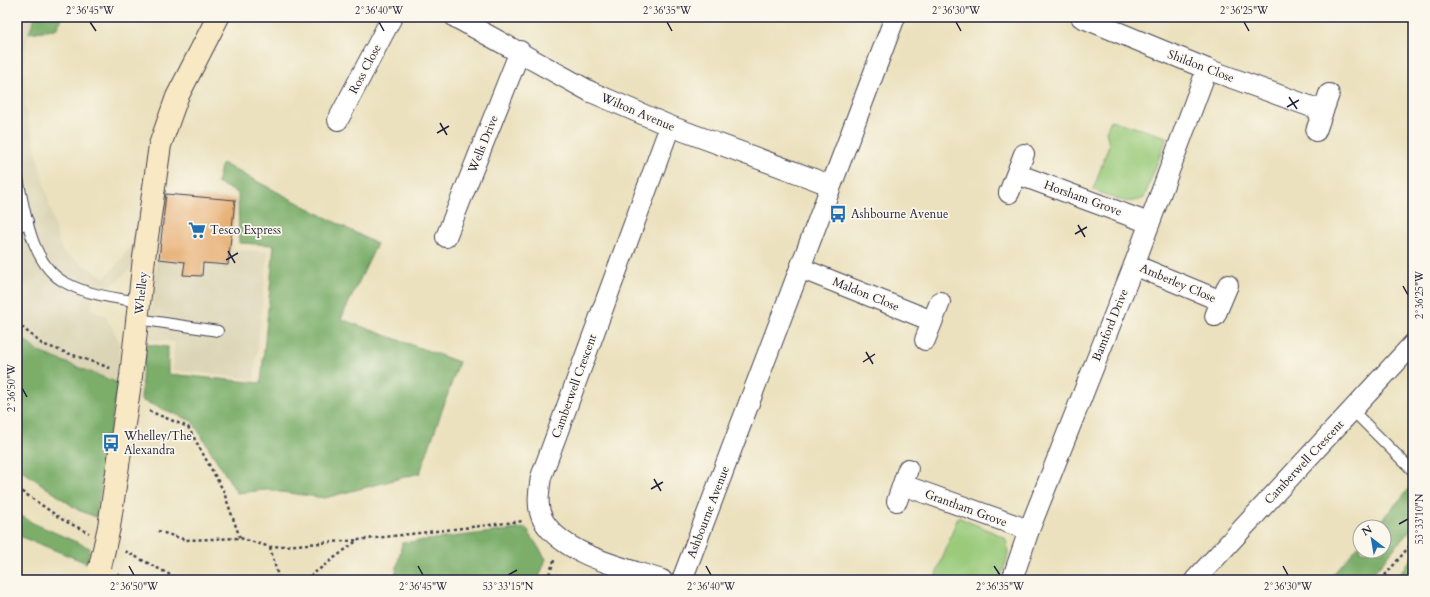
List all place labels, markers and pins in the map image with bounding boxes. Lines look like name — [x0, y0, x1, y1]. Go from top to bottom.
bus stop icon: Ashbourne Avenue — [828, 204, 848, 224]
place label: Ashbourne Avenue — [851, 206, 948, 222]
supermarket icon: Tesco Express — [187, 220, 207, 240]
place label: Tesco Express — [210, 222, 281, 238]
place label: Whelley/The Alexandra — [123, 428, 192, 458]
bus stop icon: Whelley/The Alexandra — [101, 433, 121, 453]

